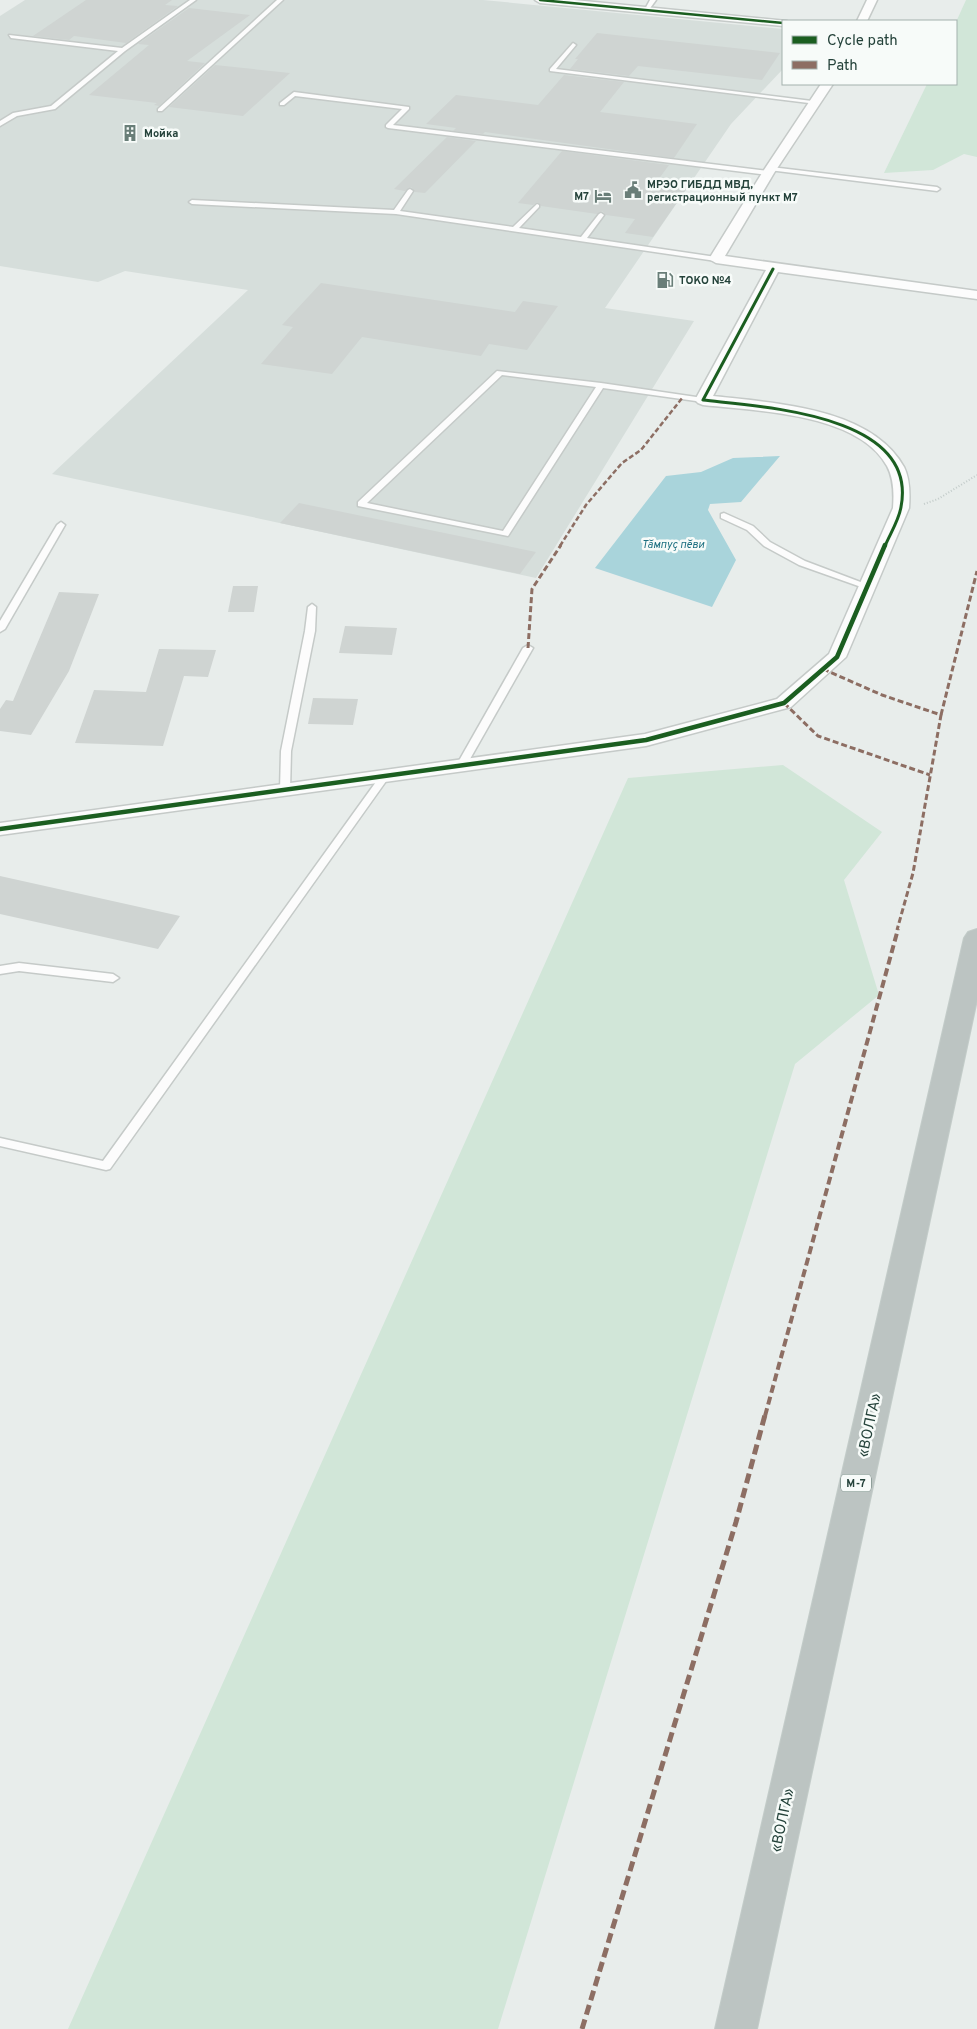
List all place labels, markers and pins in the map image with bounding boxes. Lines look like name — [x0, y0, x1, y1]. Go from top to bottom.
building icon: Мойка — [120, 123, 140, 143]
place label: Мойка — [144, 127, 178, 141]
place label: МРЭО ГИБДД МВД, регистрационный пункт М7 — [647, 178, 798, 205]
public building icon: МРЭО ГИБДД МВД, регистрационный пункт М7 — [623, 180, 643, 200]
hotel icon: М7 — [593, 186, 613, 206]
place label: М7 — [574, 190, 589, 204]
fuel station icon: ТОКО №4 — [655, 270, 675, 290]
place label: ТОКО №4 — [679, 274, 731, 288]

